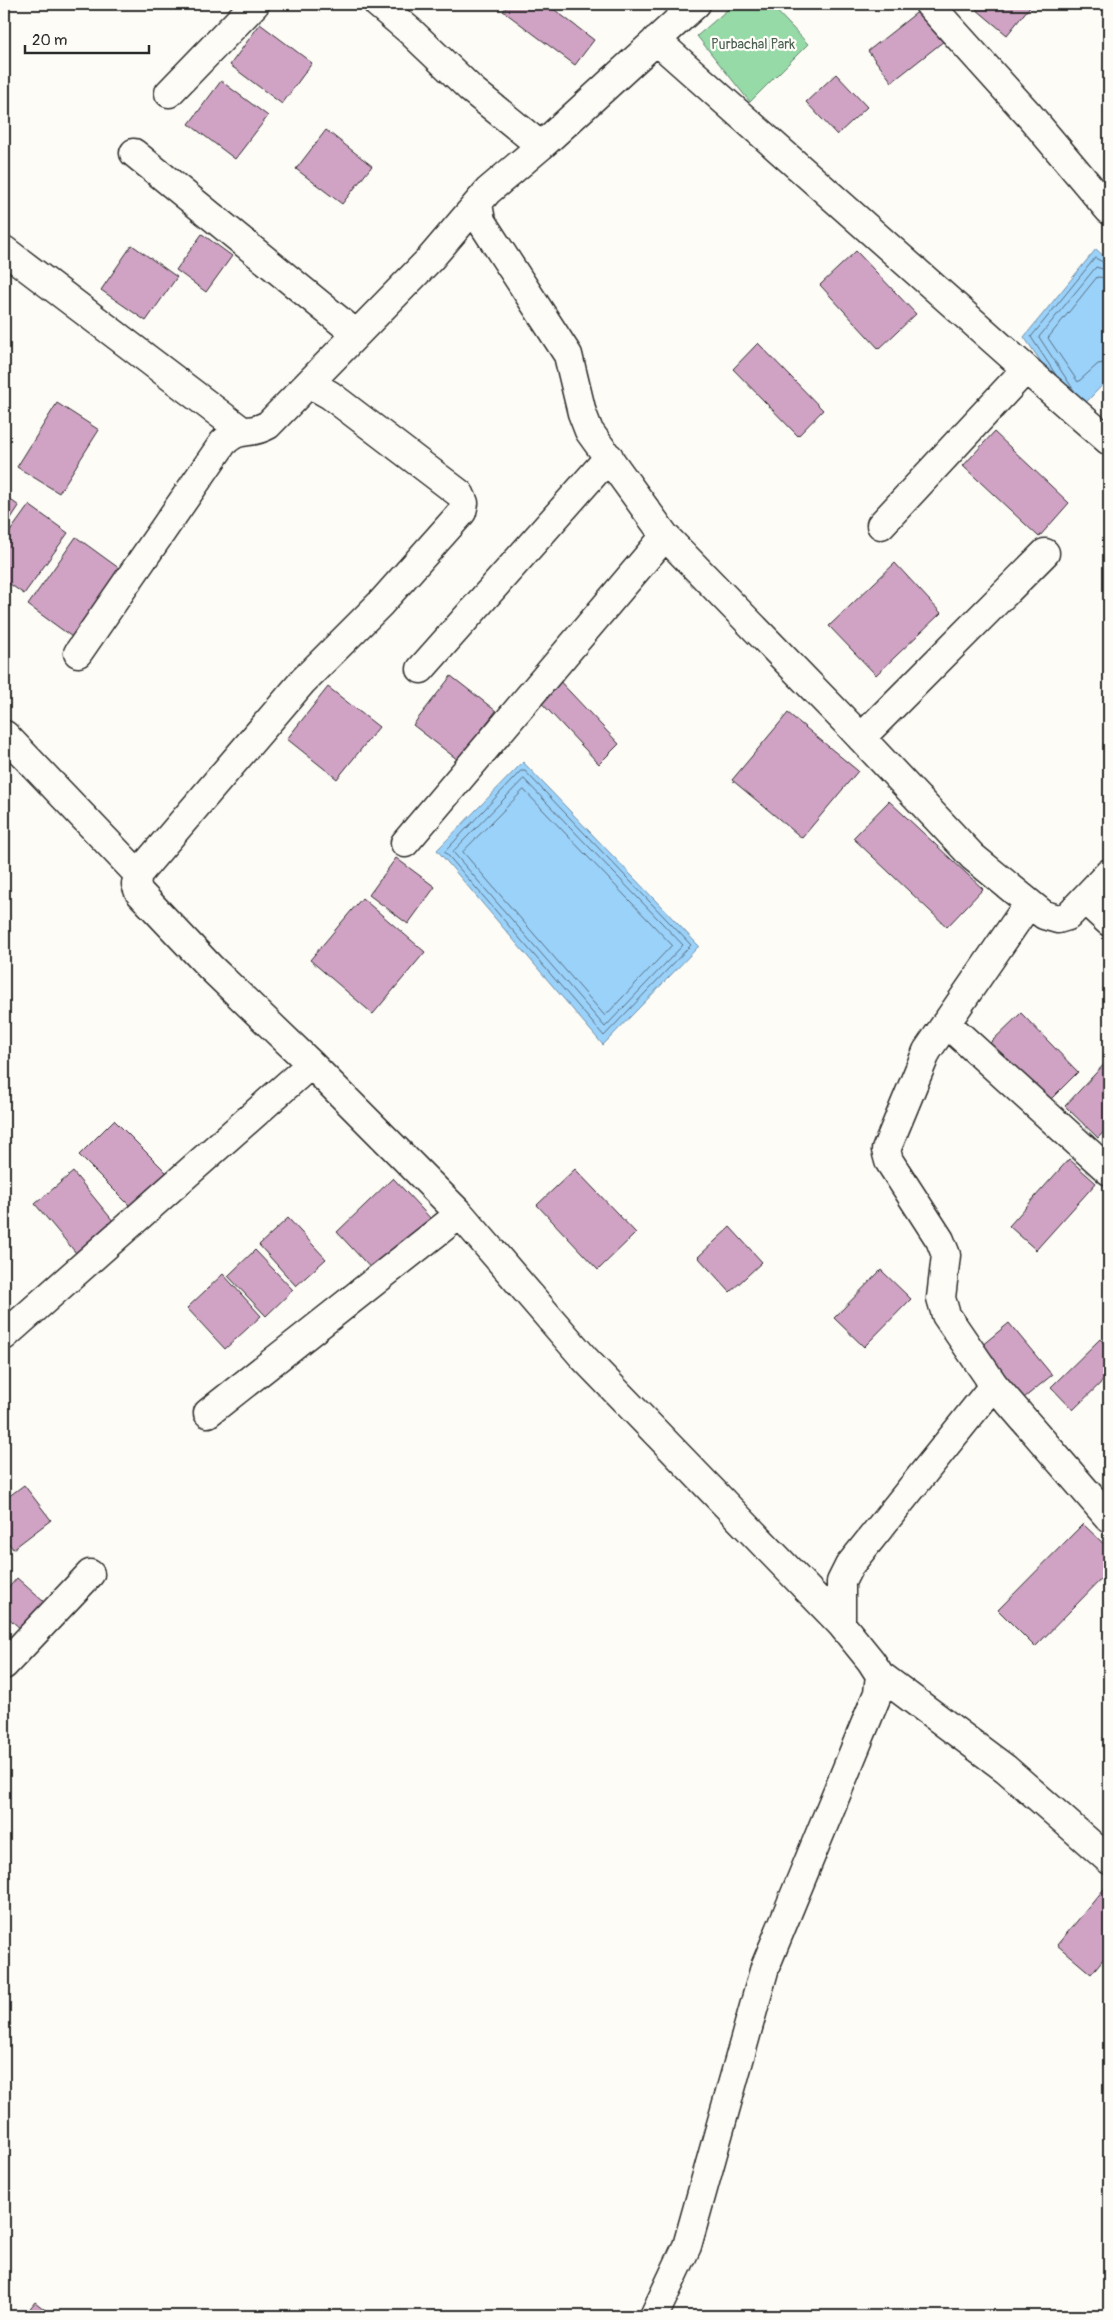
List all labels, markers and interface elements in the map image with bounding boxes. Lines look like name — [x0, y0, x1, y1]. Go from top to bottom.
scale bar — [25, 22, 149, 54]
text: 20 m — [32, 31, 67, 50]
park label: Purbachal Park — [711, 36, 795, 53]

